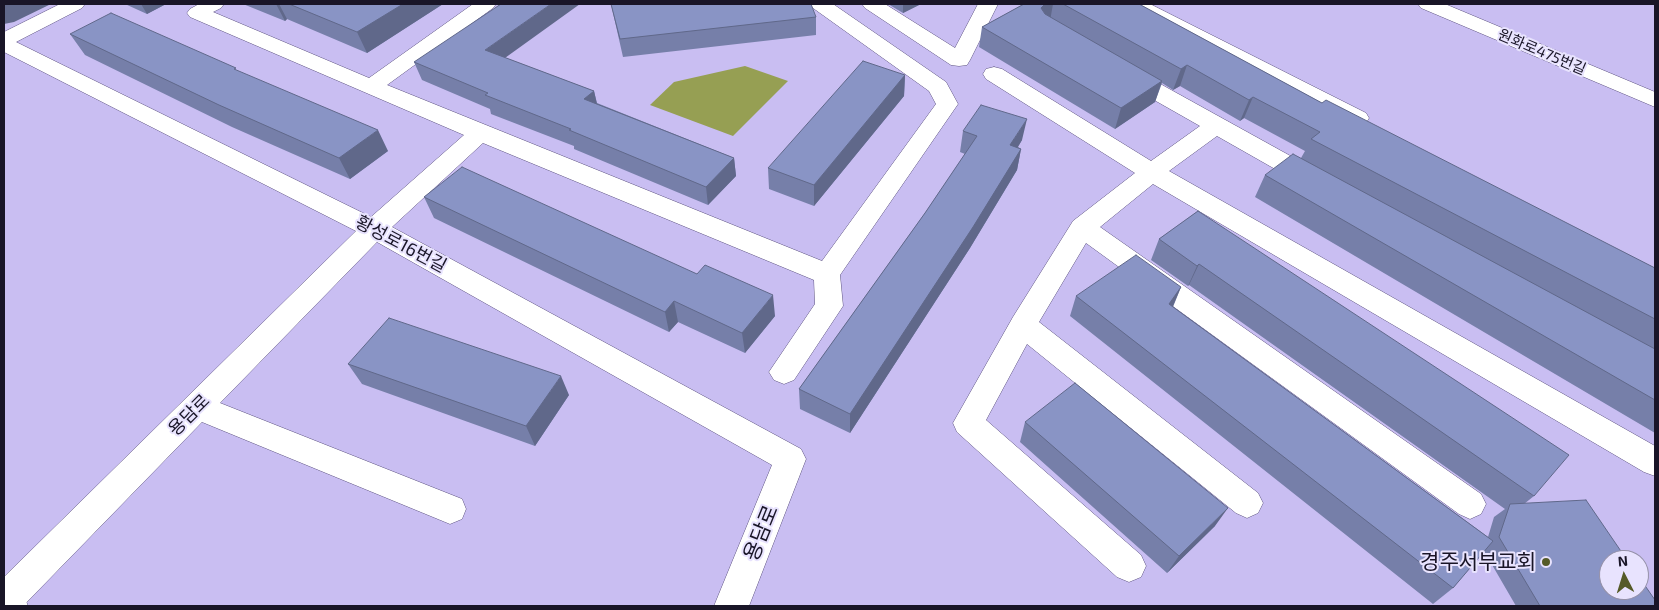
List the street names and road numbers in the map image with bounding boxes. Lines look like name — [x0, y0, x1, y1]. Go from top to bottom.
street label: 원화로475번길 — [1495, 25, 1589, 79]
street label: 황성로16번길 — [352, 211, 450, 277]
street label: 용담로 — [164, 390, 214, 440]
street label: 용담로 — [738, 501, 784, 565]

